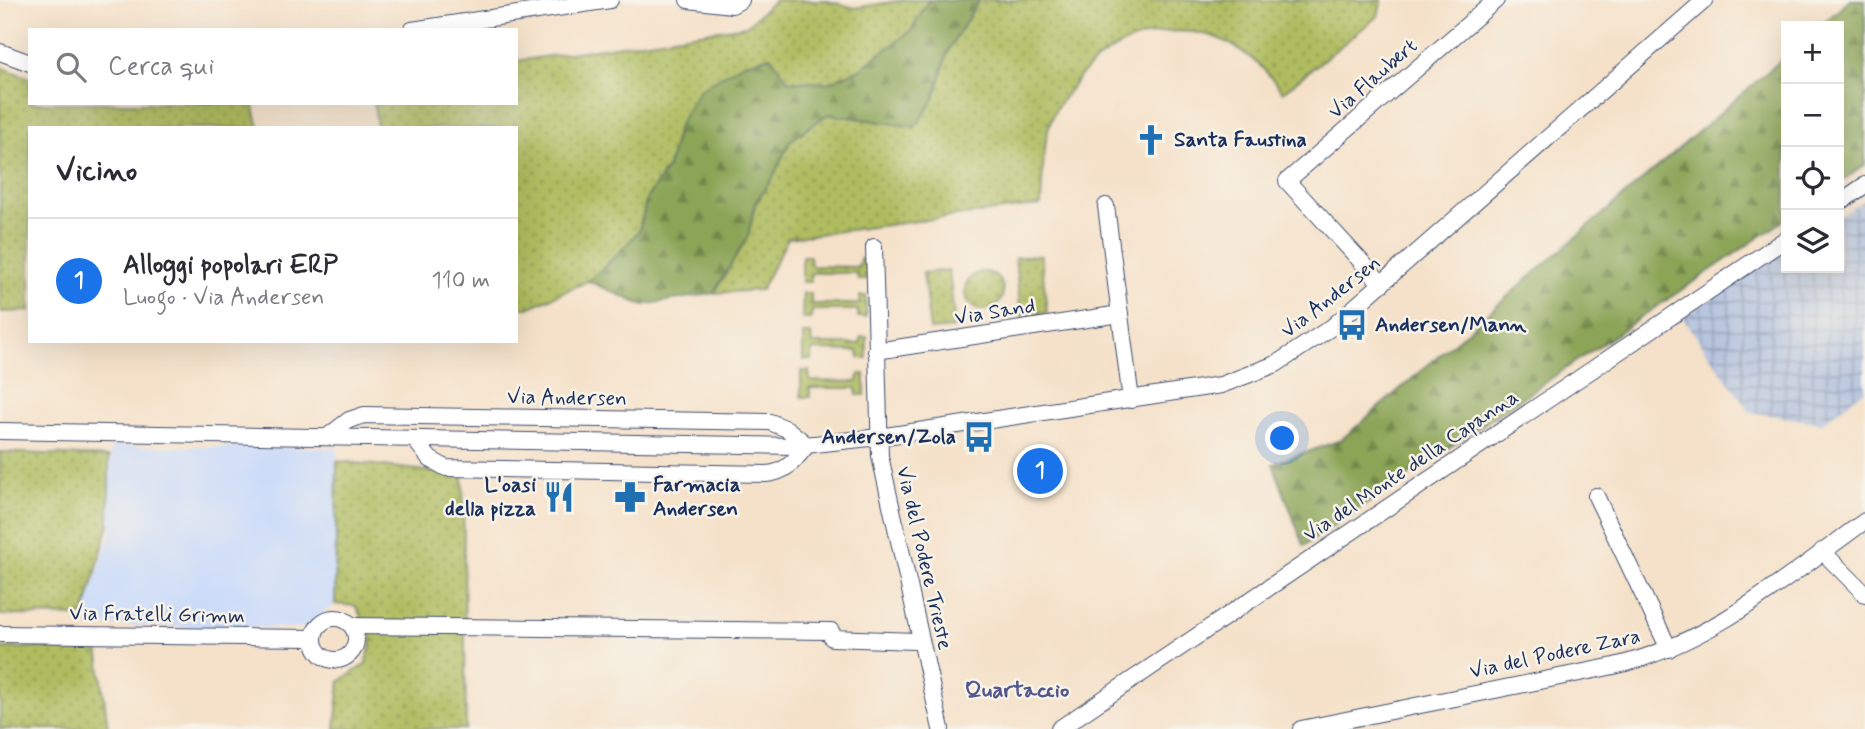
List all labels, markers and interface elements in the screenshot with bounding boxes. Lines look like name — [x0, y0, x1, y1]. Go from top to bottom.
map controls — [1781, 21, 1844, 273]
button: + — [1781, 21, 1844, 84]
search box — [28, 28, 518, 105]
street label: Via Flaubert — [1322, 32, 1424, 126]
icon: search — [52, 48, 90, 86]
text: Cerca qui — [108, 50, 214, 84]
button: − — [1781, 84, 1844, 147]
church icon: Santa Faustina — [1134, 123, 1168, 157]
place label: Santa Faustina — [1174, 126, 1307, 154]
button: locate — [1781, 147, 1844, 210]
text: Vicino — [56, 152, 137, 191]
button: layers — [1781, 210, 1844, 273]
text: Alloggi popolari ERP — [123, 249, 338, 283]
street label: Via Andersen — [1275, 249, 1387, 345]
text: 1 — [74, 266, 84, 296]
text: 110 m — [431, 266, 490, 296]
text: Luogo · Via Andersen — [123, 283, 324, 313]
street label: Via Sand — [953, 292, 1037, 332]
bus stop icon: Andersen/Mann — [1335, 308, 1369, 342]
place label: Andersen/Mann — [1375, 311, 1527, 339]
street label: Via Andersen — [507, 383, 627, 413]
street label: Via del Monte della Capanna — [1298, 383, 1524, 549]
bus stop icon: Andersen/Zola — [962, 420, 996, 454]
your location — [1265, 421, 1299, 455]
place label: Andersen/Zola — [822, 423, 956, 451]
pin: 1 — [1017, 445, 1063, 497]
street label: Via del Podere Trieste — [889, 463, 959, 653]
place label: L'oasi della pizza — [445, 471, 536, 523]
place label: Farmacia Andersen — [653, 471, 741, 523]
restaurant icon: L'oasi della pizza — [542, 480, 576, 514]
pharmacy icon: Farmacia Andersen — [613, 480, 647, 514]
street label: Via Fratelli Grimm — [69, 599, 245, 631]
street label: Via del Podere Zara — [1467, 622, 1643, 686]
district label: Quartaccio — [965, 676, 1069, 706]

